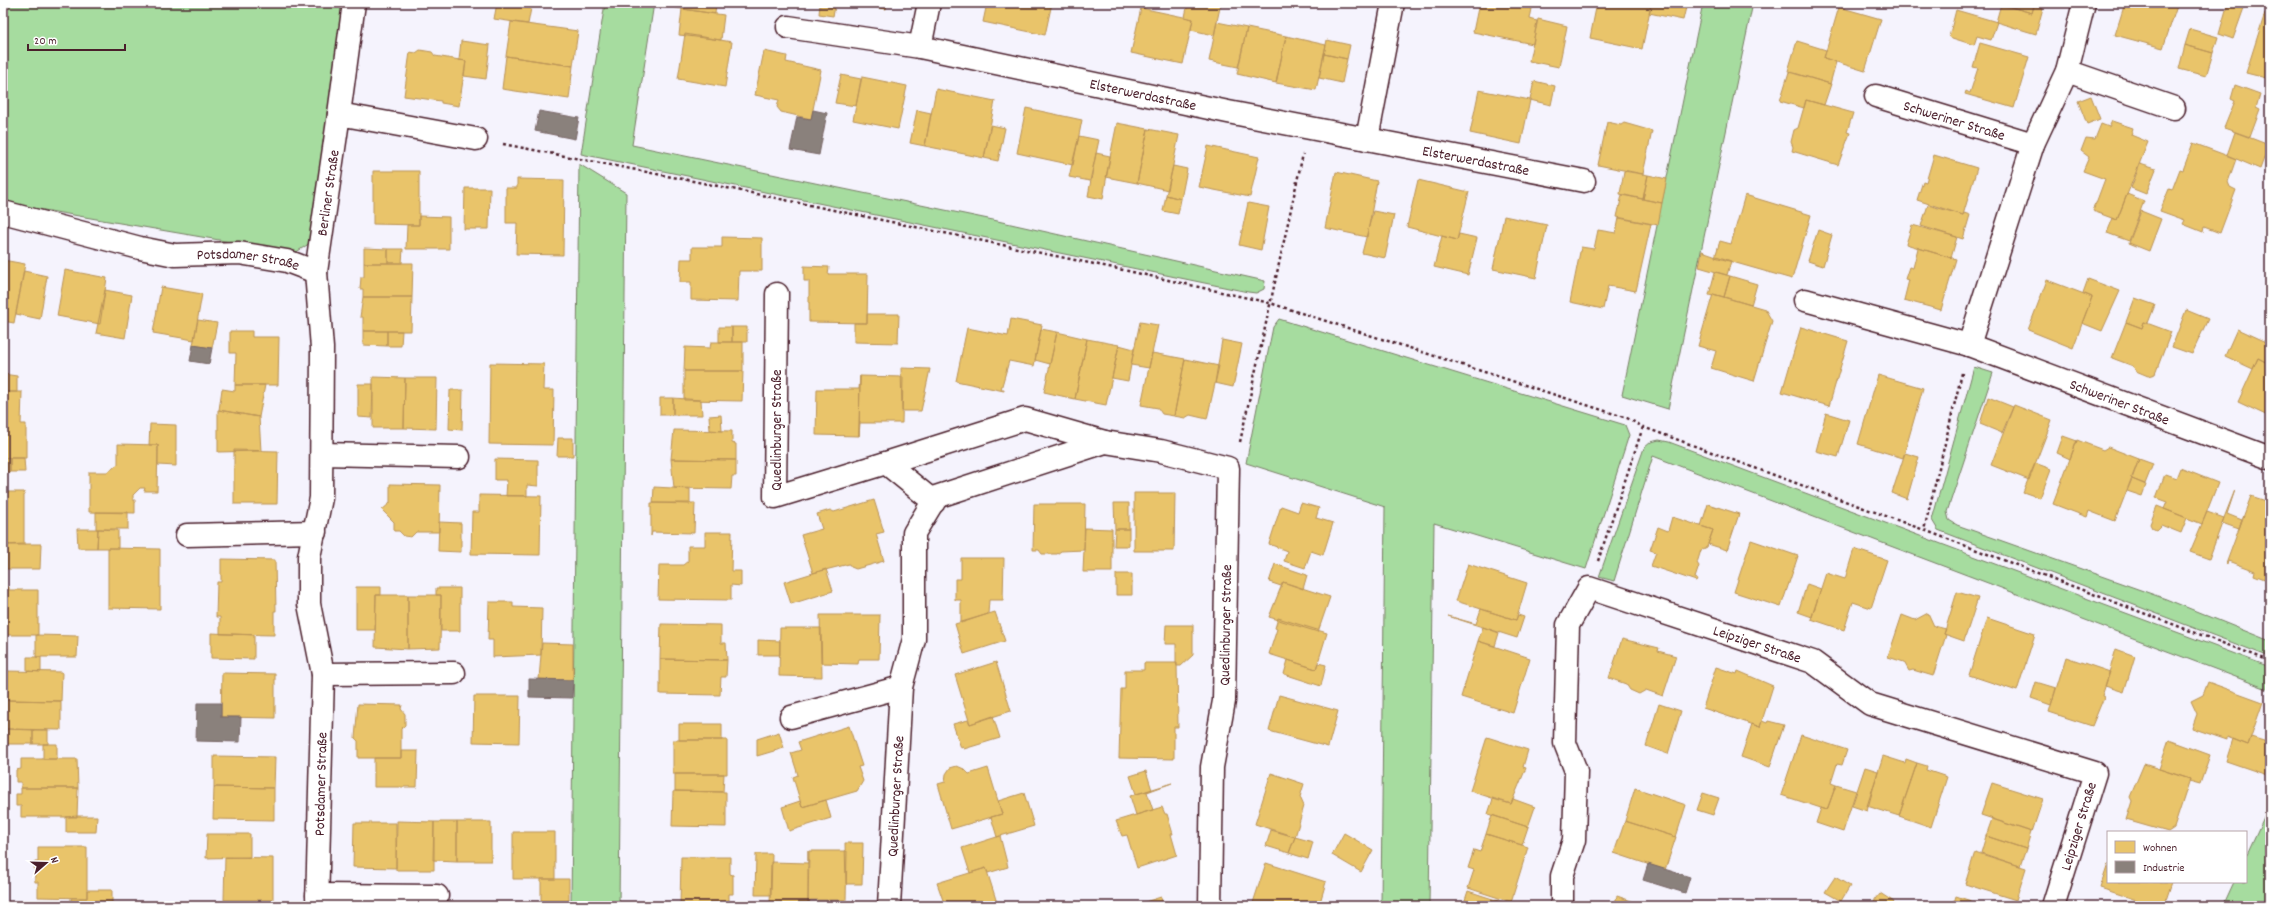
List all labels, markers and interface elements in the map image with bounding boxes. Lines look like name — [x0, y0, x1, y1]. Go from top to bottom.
scale bar — [28, 26, 125, 52]
text: 20 m — [34, 33, 57, 50]
street label: Elsterwerdastraße — [1087, 74, 1199, 118]
street label: Schweriner Straße — [1900, 96, 2008, 148]
street label: Elsterwerdastraße — [1420, 141, 1531, 183]
street label: Berliner Straße — [312, 148, 347, 238]
street label: Potsdamer Straße — [196, 244, 303, 278]
street label: Quedlinburger Straße — [767, 369, 789, 491]
street label: Schweriner Straße — [2066, 375, 2172, 432]
street label: Quedlinburger Straße — [1215, 564, 1239, 686]
street label: Leipziger Straße — [1710, 621, 1804, 670]
street label: Potsdamer Straße — [310, 731, 335, 836]
street label: Quedlinburger Straße — [883, 735, 911, 858]
street label: Leipziger Straße — [2056, 779, 2104, 874]
legend — [2107, 831, 2247, 883]
text: Wohnen — [2143, 840, 2178, 857]
north arrow — [26, 843, 66, 883]
text: N — [45, 855, 62, 866]
text: Industrie — [2143, 860, 2184, 877]

